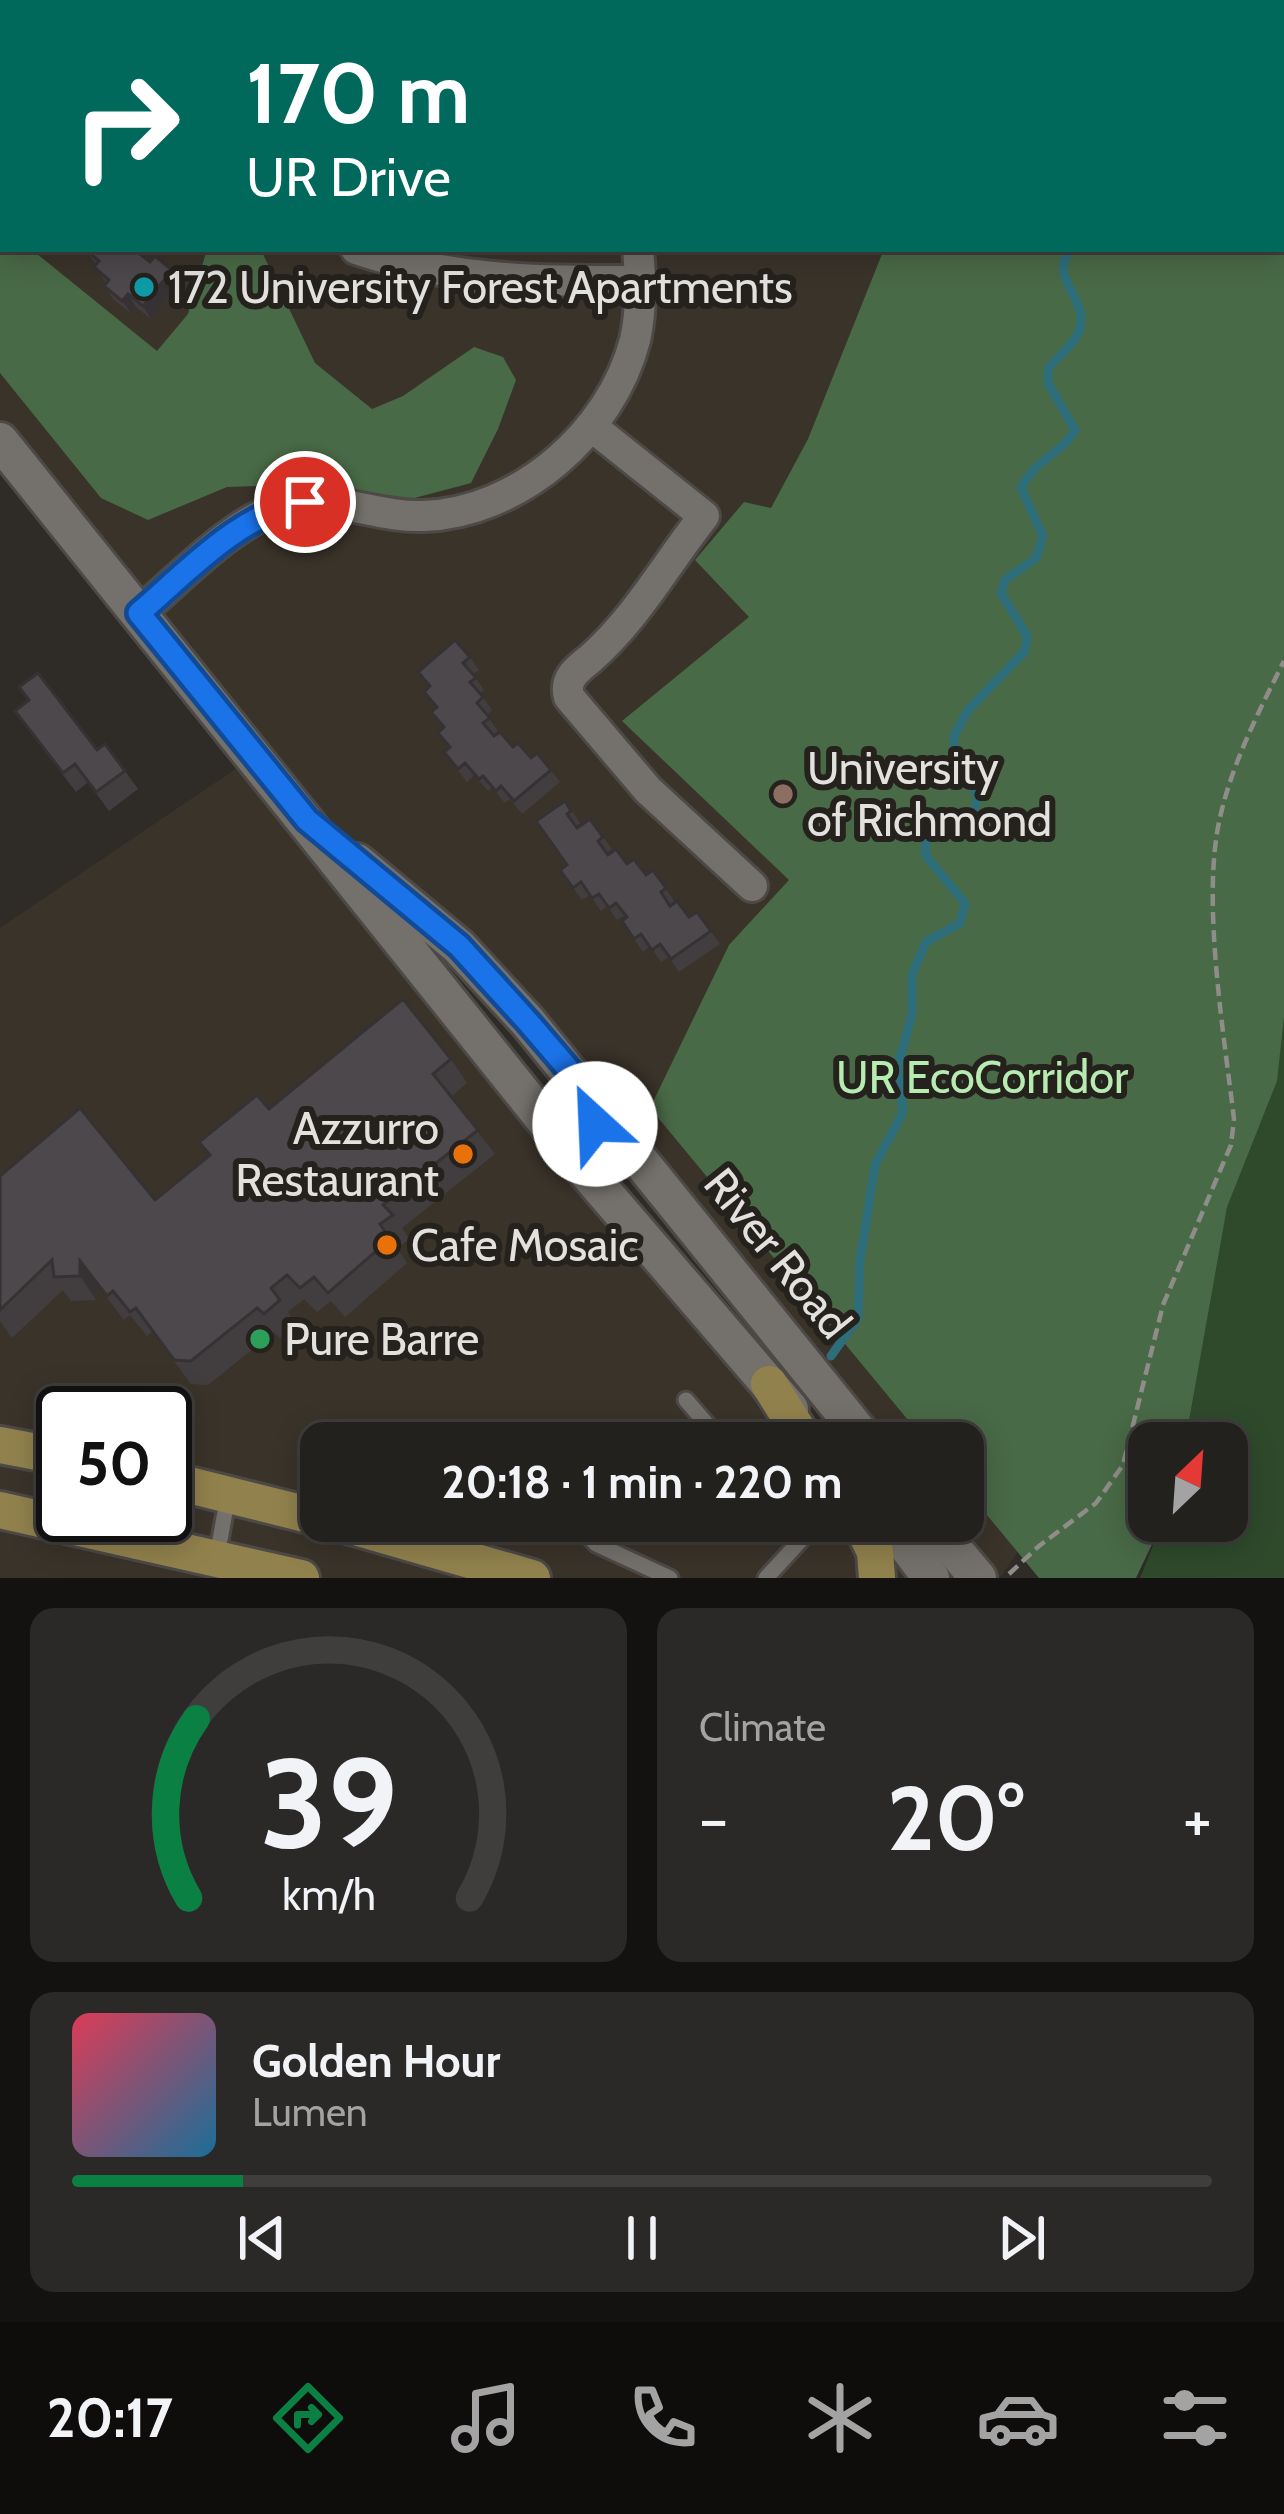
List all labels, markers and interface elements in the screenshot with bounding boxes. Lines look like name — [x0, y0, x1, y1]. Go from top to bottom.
text: 170 m — [246, 42, 470, 144]
icon: right — [48, 48, 204, 204]
text: UR Drive — [246, 144, 451, 210]
place label: 172 University Forest Apartments — [168, 260, 793, 314]
marker: 172 University Forest Apartments — [131, 274, 157, 300]
pin — [254, 451, 356, 553]
icon: arrive — [272, 469, 338, 535]
place label: University of Richmond — [807, 741, 1052, 847]
marker: University of Richmond — [770, 781, 796, 807]
park label: UR EcoCorridor — [836, 1050, 1129, 1104]
position arrow — [532, 1061, 658, 1187]
place label: Azzurro Restaurant — [235, 1101, 439, 1207]
marker: Azzurro Restaurant — [450, 1141, 476, 1167]
street label: River Road — [693, 1157, 863, 1349]
place label: Cafe Mosaic — [411, 1218, 639, 1272]
marker: Cafe Mosaic — [374, 1232, 400, 1258]
place label: Pure Barre — [284, 1312, 479, 1366]
marker: Pure Barre — [247, 1326, 273, 1352]
speed limit sign: 50 — [36, 1386, 192, 1542]
north arrow — [1128, 1422, 1248, 1542]
map controls — [1128, 1422, 1248, 1542]
text: 20:18 · 1 min · 220 m — [442, 1455, 842, 1509]
text: Climate — [699, 1703, 826, 1751]
text: 39 — [260, 1727, 397, 1878]
text: 20° — [887, 1763, 1024, 1873]
text: − — [699, 1778, 728, 1859]
text: + — [1183, 1778, 1212, 1859]
text: km/h — [282, 1869, 375, 1921]
text: Golden Hour — [252, 2034, 500, 2088]
text: Lumen — [252, 2088, 368, 2136]
icon: previous — [229, 2205, 295, 2271]
icon: pause — [609, 2205, 675, 2271]
icon: next — [989, 2205, 1055, 2271]
icon: directions — [266, 2376, 350, 2460]
icon: music — [444, 2376, 528, 2460]
icon: phone — [621, 2376, 705, 2460]
icon: climate — [798, 2376, 882, 2460]
icon: car — [976, 2376, 1060, 2460]
icon: filters — [1153, 2376, 1237, 2460]
text: 20:17 — [47, 2385, 173, 2451]

